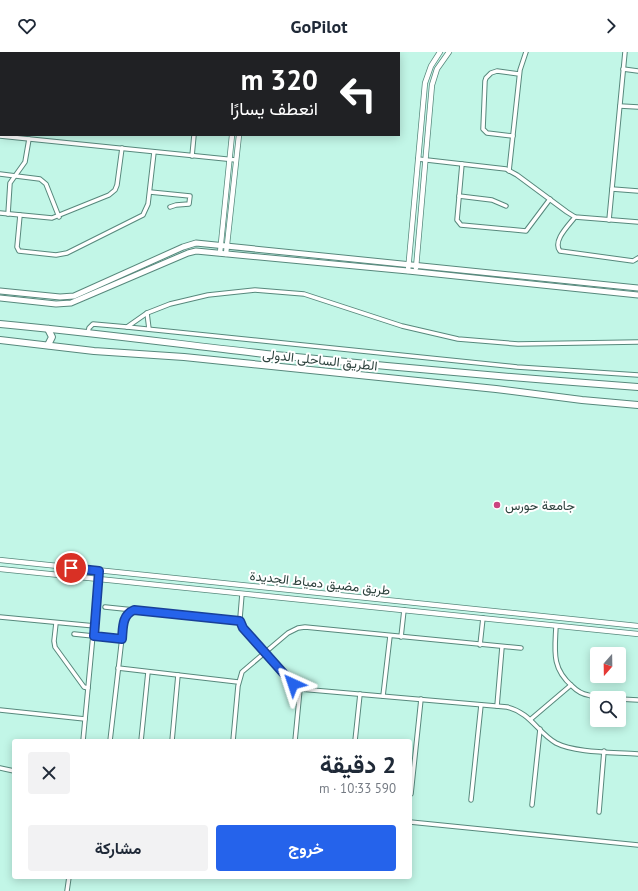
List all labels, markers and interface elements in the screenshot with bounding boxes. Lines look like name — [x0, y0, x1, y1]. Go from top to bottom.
icon: heart — [16, 15, 38, 37]
text: GoPilot — [291, 15, 348, 38]
icon: forward — [600, 15, 622, 37]
text: 320 m — [241, 61, 318, 98]
icon: left — [332, 68, 384, 120]
text: انعطف يسارًا — [230, 97, 318, 120]
street label: الطريق الساحلى الدولى — [262, 346, 378, 374]
place label: جامعة حورس — [505, 497, 575, 514]
marker: جامعة حورس — [492, 500, 502, 510]
pin — [54, 551, 88, 585]
icon: arrive — [60, 557, 82, 579]
street label: طريق مضيق دمياط الجديدة — [249, 567, 391, 599]
north arrow — [590, 647, 626, 683]
map controls — [590, 647, 626, 727]
position arrow — [272, 663, 314, 705]
button: search — [590, 691, 626, 727]
text: 2 دقيقة — [320, 749, 396, 780]
button: close — [28, 752, 70, 794]
text: 590 m · 10:33 — [319, 780, 396, 797]
button: مشاركة — [28, 825, 208, 871]
button: خروج — [216, 825, 396, 871]

